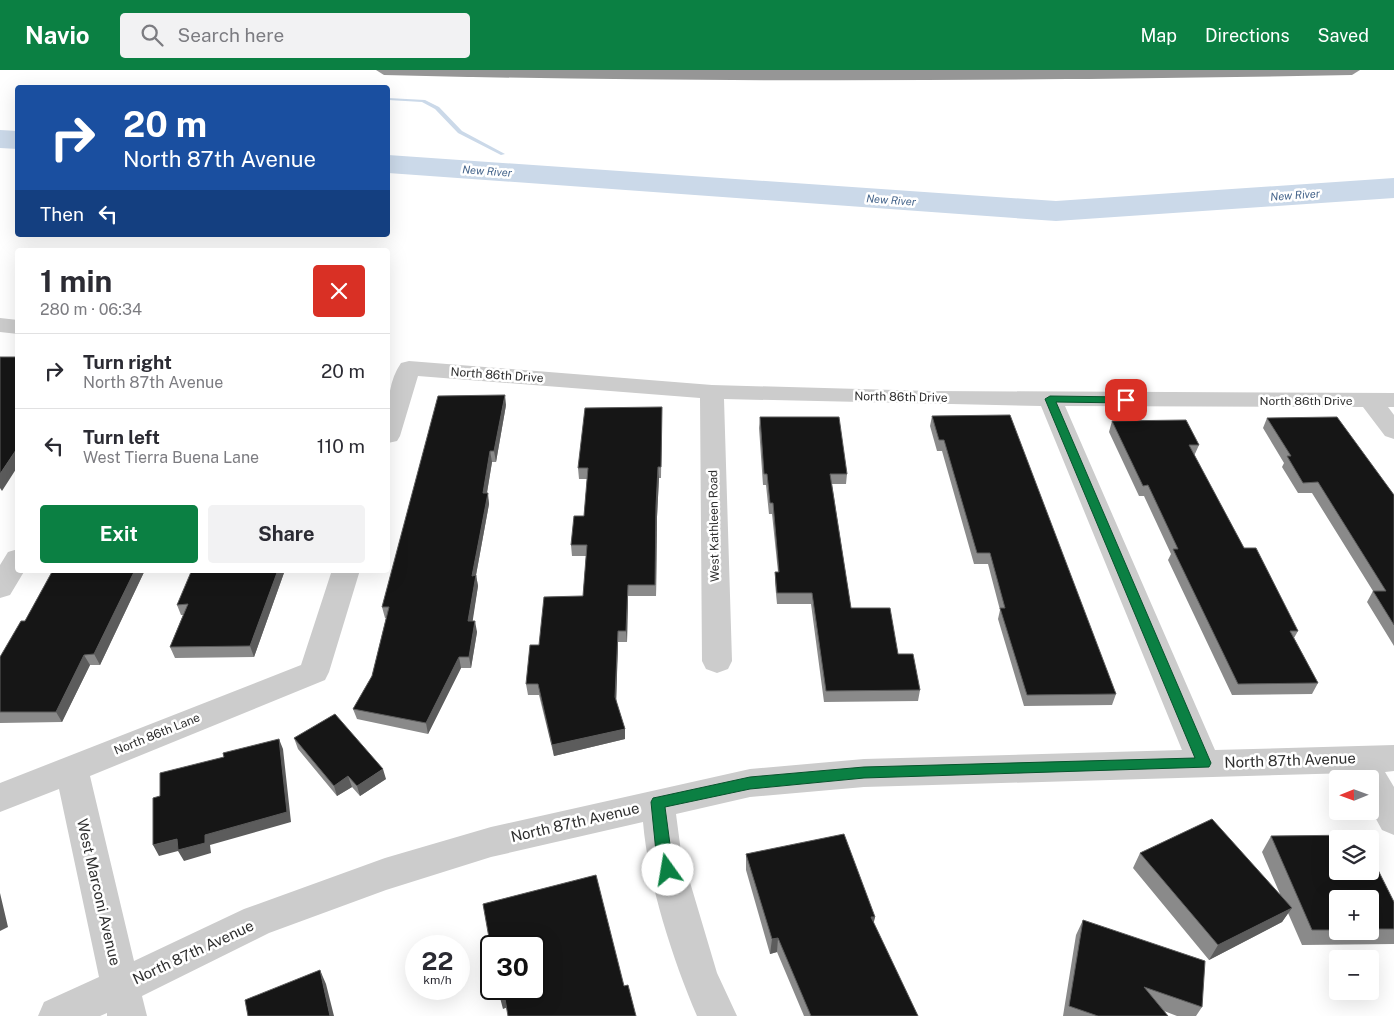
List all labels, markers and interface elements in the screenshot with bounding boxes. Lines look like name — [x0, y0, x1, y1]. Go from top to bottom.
search box — [120, 13, 470, 58]
text: Navio — [25, 21, 90, 49]
icon: search — [138, 21, 166, 49]
text: Search here — [178, 24, 284, 46]
text: Map — [1140, 25, 1177, 46]
text: Directions — [1205, 25, 1290, 46]
text: Saved — [1318, 25, 1369, 46]
text: 20 m — [123, 104, 207, 145]
icon: right — [40, 105, 105, 170]
text: North 87th Avenue — [123, 146, 316, 172]
water label: New River — [462, 163, 513, 179]
water label: New River — [1270, 187, 1321, 203]
water label: New River — [866, 192, 917, 208]
icon: left — [94, 200, 122, 228]
text: Then — [40, 203, 84, 225]
text: 1 min — [40, 263, 112, 299]
button: close — [313, 265, 365, 317]
text: 280 m · 06:34 — [40, 300, 142, 319]
text: Turn right — [83, 351, 172, 373]
icon: right — [40, 357, 68, 385]
text: 20 m — [321, 360, 365, 382]
street label: North 86th Drive — [450, 365, 544, 385]
text: North 87th Avenue — [83, 373, 223, 392]
pin — [1105, 379, 1147, 421]
icon: arrive — [1112, 386, 1140, 414]
street label: North 86th Drive — [854, 389, 948, 405]
street label: North 86th Drive — [1259, 394, 1353, 408]
text: Turn left — [83, 426, 160, 448]
icon: left — [40, 432, 68, 460]
text: 110 m — [317, 435, 365, 457]
text: West Tierra Buena Lane — [83, 448, 259, 467]
street label: West Kathleen Road — [706, 470, 722, 582]
button: Exit — [40, 505, 198, 563]
button: Share — [208, 505, 365, 563]
street label: North 86th Lane — [112, 710, 202, 758]
street label: North 87th Avenue — [1224, 749, 1356, 771]
north arrow — [1329, 770, 1379, 820]
map controls — [1329, 770, 1379, 1000]
street label: North 87th Avenue — [509, 799, 641, 845]
street label: West Marconi Avenue — [74, 817, 124, 967]
button: layers — [1329, 830, 1379, 880]
position arrow — [641, 843, 693, 895]
button: + — [1329, 890, 1379, 940]
street label: North 87th Avenue — [130, 916, 256, 988]
speed limit sign: 30 — [480, 935, 545, 1000]
text: 22 — [422, 946, 453, 976]
button: − — [1329, 950, 1379, 1000]
text: km/h — [423, 973, 452, 987]

